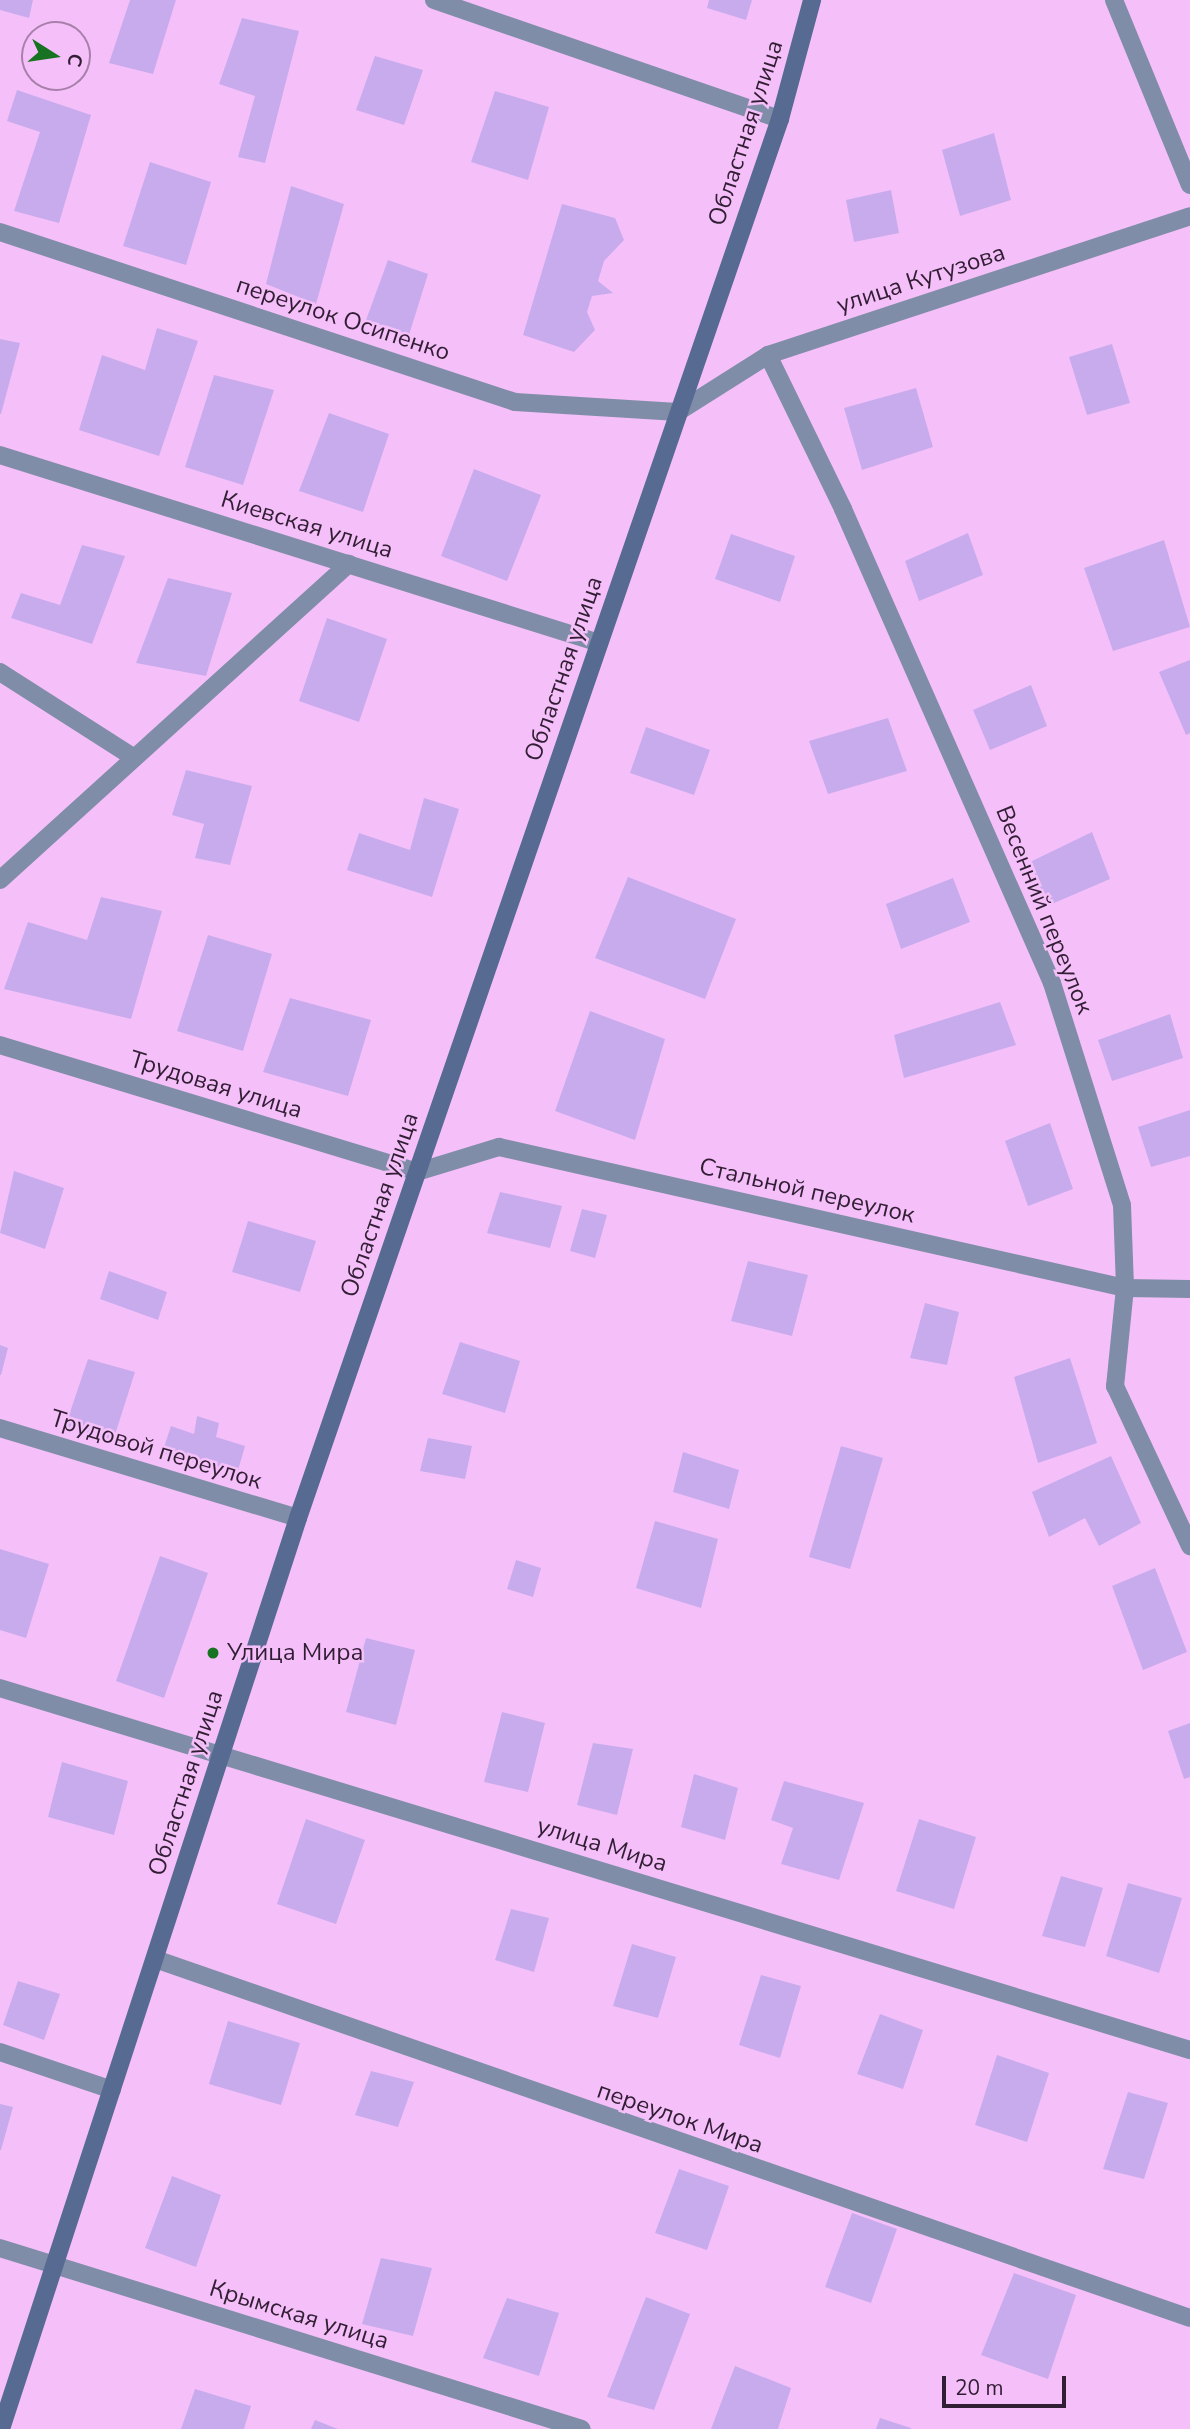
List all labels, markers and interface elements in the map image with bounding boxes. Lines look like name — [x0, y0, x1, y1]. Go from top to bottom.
north arrow — [21, 21, 91, 91]
street label: Областная улица — [702, 37, 790, 229]
text: С — [61, 51, 89, 69]
street label: улица Кутузова — [833, 238, 1009, 320]
street label: переулок Осипенко — [232, 271, 454, 367]
street label: Киевская улица — [217, 485, 397, 565]
street label: Областная улица — [519, 573, 609, 765]
street label: Весенний переулок — [989, 802, 1099, 1018]
street label: Трудовая улица — [126, 1045, 306, 1125]
street label: Областная улица — [335, 1109, 425, 1301]
street label: Стальной переулок — [696, 1152, 918, 1230]
street label: Трудовой переулок — [47, 1404, 265, 1496]
place label: Улица Мира — [227, 1639, 363, 1667]
marker: Улица Мира — [205, 1645, 221, 1661]
street label: Областная улица — [142, 1687, 230, 1879]
street label: улица Мира — [533, 1812, 671, 1878]
street label: переулок Мира — [593, 2076, 767, 2160]
street label: Крымская улица — [206, 2274, 392, 2356]
scale bar — [945, 2362, 1069, 2406]
text: 20 m — [955, 2374, 1004, 2402]

